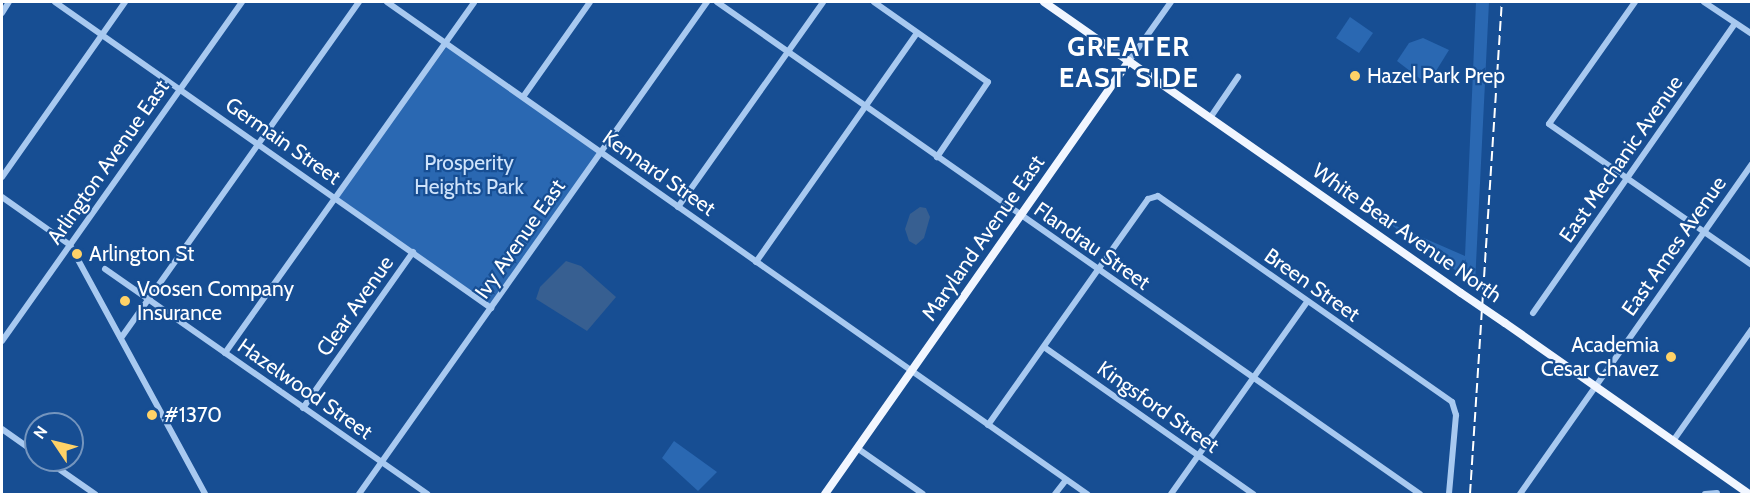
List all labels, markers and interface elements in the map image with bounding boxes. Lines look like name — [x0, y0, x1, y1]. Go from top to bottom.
district label: GREATER EAST SIDE — [1059, 30, 1199, 93]
place label: Hazel Park Prep — [1367, 63, 1505, 89]
marker: Hazel Park Prep — [1348, 69, 1362, 83]
street label: East Mechanic Avenue — [1554, 71, 1688, 247]
street label: Arlington Avenue East — [42, 75, 174, 249]
street label: Germain Street — [221, 92, 345, 190]
street label: Kennard Street — [598, 125, 720, 221]
park label: Prosperity Heights Park — [414, 150, 524, 200]
street label: Maryland Avenue East — [916, 150, 1050, 326]
street label: White Bear Avenue North — [1307, 158, 1507, 308]
street label: East Ames Avenue — [1617, 171, 1731, 321]
street label: Ivy Avenue East — [470, 175, 570, 303]
street label: Flandrau Street — [1029, 197, 1155, 295]
place label: Arlington St — [89, 241, 194, 267]
street label: Breen Street — [1259, 243, 1365, 327]
marker: Arlington St — [70, 247, 84, 261]
street label: Clear Avenue — [311, 251, 399, 361]
place label: Voosen Company Insurance — [137, 276, 294, 326]
marker: Voosen Company Insurance — [118, 294, 132, 308]
place label: Academia Cesar Chavez — [1541, 332, 1659, 382]
street label: Hazelwood Street — [233, 333, 377, 445]
marker: Academia Cesar Chavez — [1664, 350, 1678, 364]
street label: Kingsford Street — [1092, 356, 1224, 458]
place label: #1370 — [164, 402, 222, 428]
marker: #1370 — [145, 408, 159, 422]
north arrow — [24, 412, 84, 472]
text: N — [29, 422, 52, 443]

